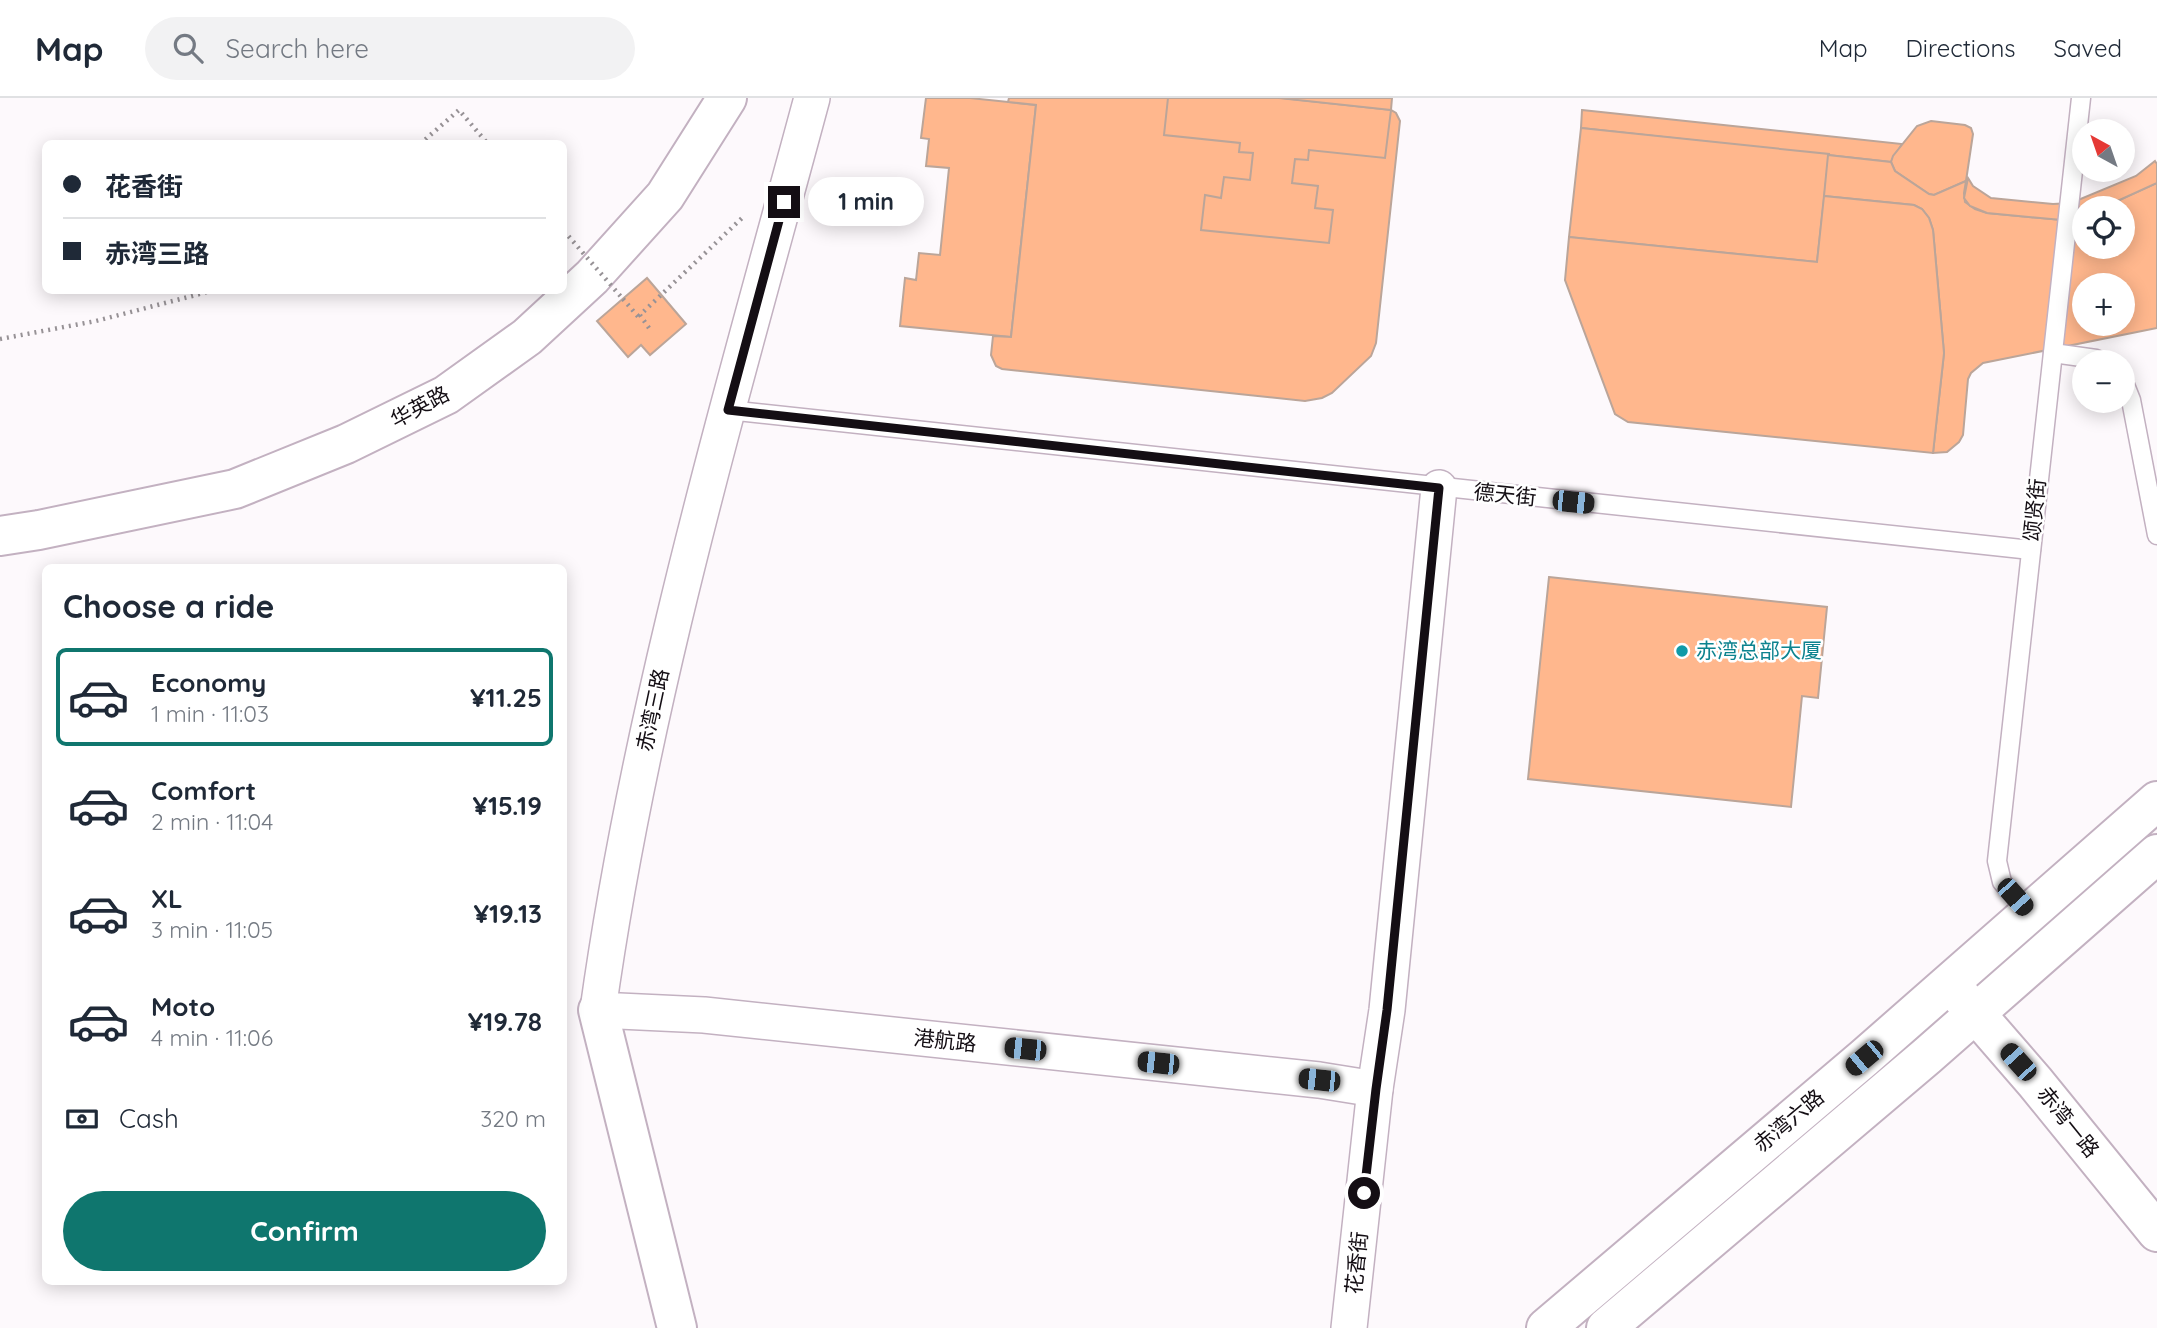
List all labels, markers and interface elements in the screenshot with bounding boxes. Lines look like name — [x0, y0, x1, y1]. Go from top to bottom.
search box — [145, 17, 635, 80]
text: Map — [35, 28, 103, 69]
icon: search — [169, 29, 207, 67]
text: Search here — [225, 32, 369, 65]
text: Map — [1819, 33, 1868, 63]
text: Directions — [1906, 33, 2016, 63]
text: Saved — [2054, 33, 2122, 63]
north arrow — [2072, 119, 2135, 182]
map controls — [2072, 119, 2135, 413]
text: 花香街 — [105, 170, 183, 203]
callout: 1 min — [808, 178, 924, 226]
route end — [768, 186, 800, 218]
text: 1 min — [838, 187, 894, 216]
button: locate — [2072, 196, 2135, 259]
text: 赤湾三路 — [105, 237, 209, 270]
button: + — [2072, 273, 2135, 336]
button: − — [2072, 350, 2135, 413]
street label: 华英路 — [386, 380, 453, 432]
street label: 颂贤街 — [2018, 477, 2050, 543]
street label: 德天街 — [1472, 478, 1538, 510]
car — [1552, 489, 1595, 515]
text: Choose a ride — [63, 586, 275, 626]
place label: 赤湾总部大厦 — [1696, 637, 1822, 663]
marker: 赤湾总部大厦 — [1674, 643, 1690, 659]
icon: car — [67, 666, 130, 729]
text: Economy — [151, 666, 266, 699]
street label: 赤湾三路 — [631, 666, 673, 754]
text: ¥11.25 — [470, 681, 542, 714]
text: 1 min · 11:03 — [151, 699, 269, 728]
icon: car — [67, 774, 130, 837]
text: Comfort — [151, 774, 256, 807]
text: ¥15.19 — [472, 789, 542, 822]
text: 2 min · 11:04 — [151, 807, 273, 836]
car — [1994, 874, 2037, 920]
icon: car — [67, 882, 130, 945]
text: XL — [151, 882, 183, 915]
text: ¥19.13 — [473, 897, 542, 930]
text: 3 min · 11:05 — [151, 915, 273, 944]
icon: car — [67, 990, 130, 1053]
text: Moto — [151, 990, 215, 1023]
text: ¥19.78 — [468, 1005, 542, 1038]
text: 4 min · 11:06 — [151, 1023, 273, 1052]
street label: 港航路 — [912, 1024, 978, 1056]
car — [1004, 1036, 1047, 1062]
car — [1842, 1036, 1887, 1080]
car — [1997, 1039, 2040, 1085]
car — [1137, 1050, 1180, 1076]
car — [1298, 1067, 1341, 1093]
street label: 赤湾一路 — [2032, 1081, 2105, 1162]
street label: 赤湾六路 — [1748, 1083, 1829, 1157]
icon: cash — [63, 1100, 101, 1138]
text: Cash — [119, 1102, 179, 1135]
text: 320 m — [480, 1104, 546, 1133]
route start — [1348, 1177, 1380, 1209]
button: Confirm — [63, 1191, 546, 1271]
street label: 花香街 — [1340, 1230, 1372, 1296]

